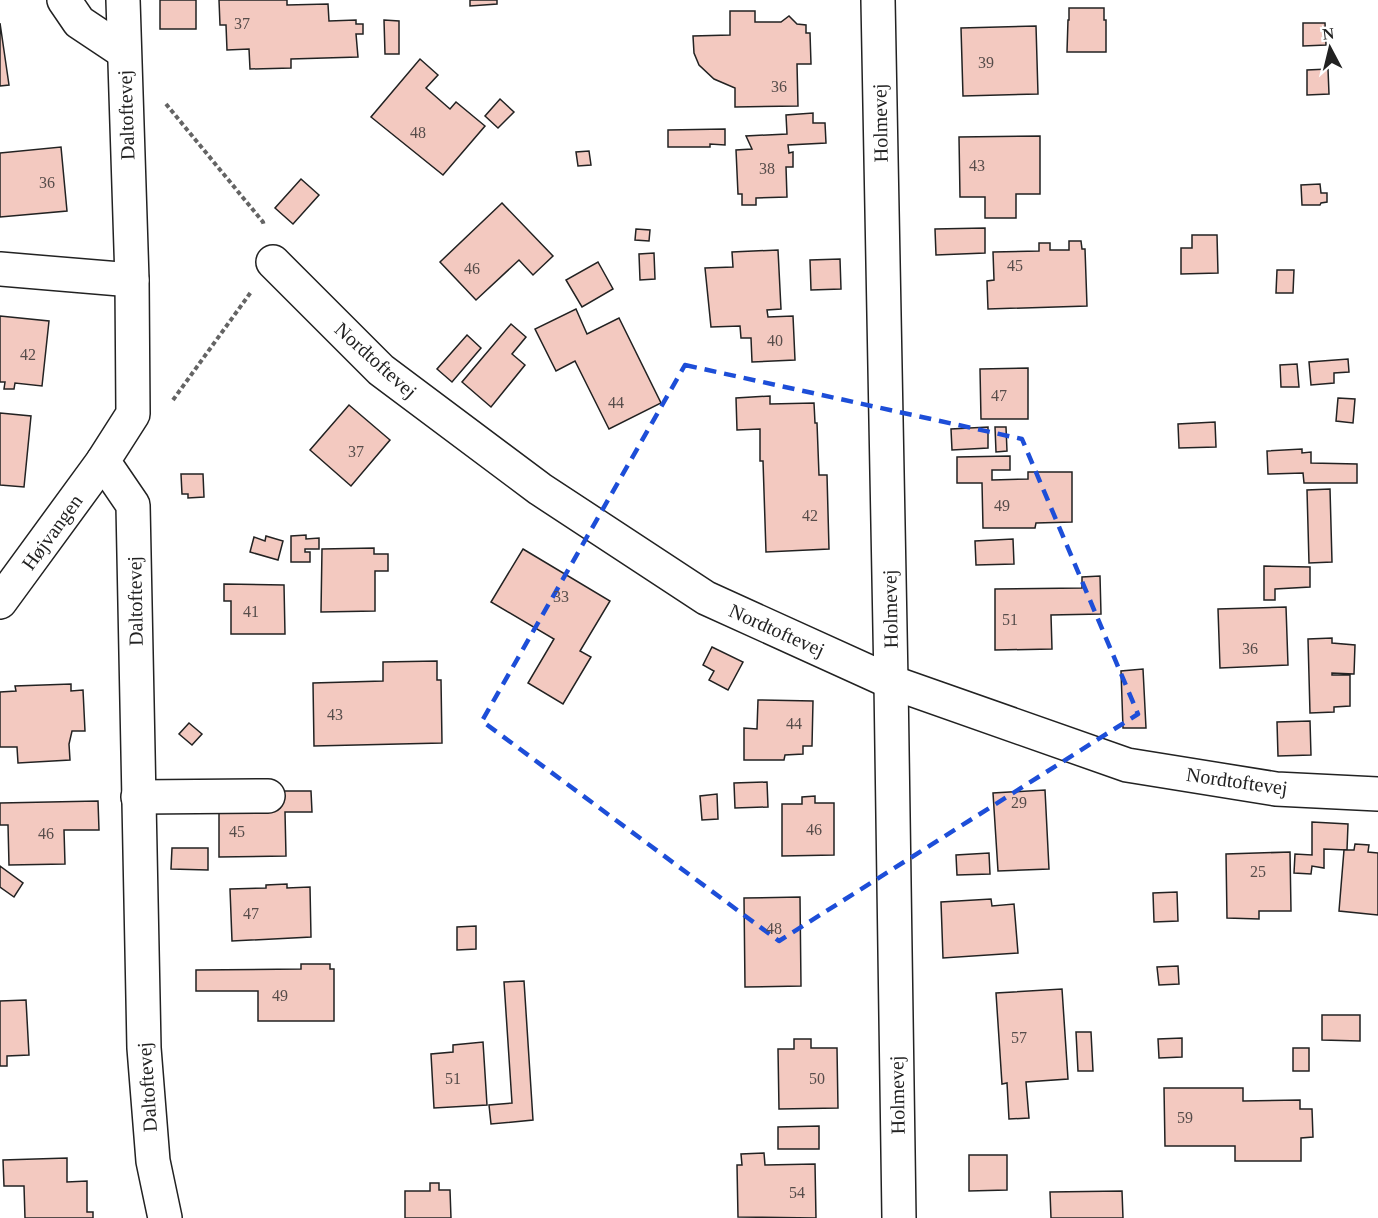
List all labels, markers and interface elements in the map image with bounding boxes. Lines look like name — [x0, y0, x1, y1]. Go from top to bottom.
house number: 37 — [234, 15, 250, 32]
north arrow — [1300, 18, 1360, 78]
text: N — [1321, 24, 1335, 43]
house number: 39 — [978, 54, 994, 71]
street label: Daltoftevej — [113, 70, 140, 160]
house number: 36 — [771, 78, 787, 95]
street label: Holmevej — [868, 83, 893, 163]
house number: 48 — [410, 124, 426, 141]
house number: 43 — [969, 157, 985, 174]
house number: 38 — [759, 160, 775, 177]
house number: 36 — [39, 174, 55, 191]
house number: 45 — [1007, 257, 1023, 274]
house number: 46 — [464, 260, 480, 277]
street label: Nordtoftevej — [330, 318, 421, 403]
house number: 40 — [767, 332, 783, 349]
house number: 42 — [20, 346, 36, 363]
house number: 47 — [991, 387, 1007, 404]
house number: 44 — [608, 394, 624, 411]
house number: 37 — [348, 443, 364, 460]
street label: Højvangen — [17, 490, 88, 575]
house number: 49 — [994, 497, 1010, 514]
house number: 42 — [802, 507, 818, 524]
street label: Daltoftevej — [123, 556, 148, 646]
street label: Holmevej — [878, 569, 903, 649]
house number: 33 — [553, 588, 569, 605]
street label: Nordtoftevej — [725, 599, 828, 662]
house number: 41 — [243, 603, 259, 620]
house number: 51 — [1002, 611, 1018, 628]
house number: 36 — [1242, 640, 1258, 657]
house number: 43 — [327, 706, 343, 723]
house number: 44 — [786, 715, 802, 732]
street label: Nordtoftevej — [1185, 763, 1289, 800]
house number: 29 — [1011, 794, 1027, 811]
house number: 46 — [806, 821, 822, 838]
house number: 45 — [229, 823, 245, 840]
house number: 46 — [38, 825, 54, 842]
house number: 25 — [1250, 863, 1266, 880]
house number: 47 — [243, 905, 259, 922]
house number: 48 — [766, 920, 782, 937]
house number: 49 — [272, 987, 288, 1004]
house number: 57 — [1011, 1029, 1027, 1046]
street label: Daltoftevej — [133, 1041, 162, 1133]
street label: Holmevej — [885, 1055, 910, 1135]
house number: 51 — [445, 1070, 461, 1087]
house number: 50 — [809, 1070, 825, 1087]
house number: 59 — [1177, 1109, 1193, 1126]
house number: 54 — [789, 1184, 805, 1201]

